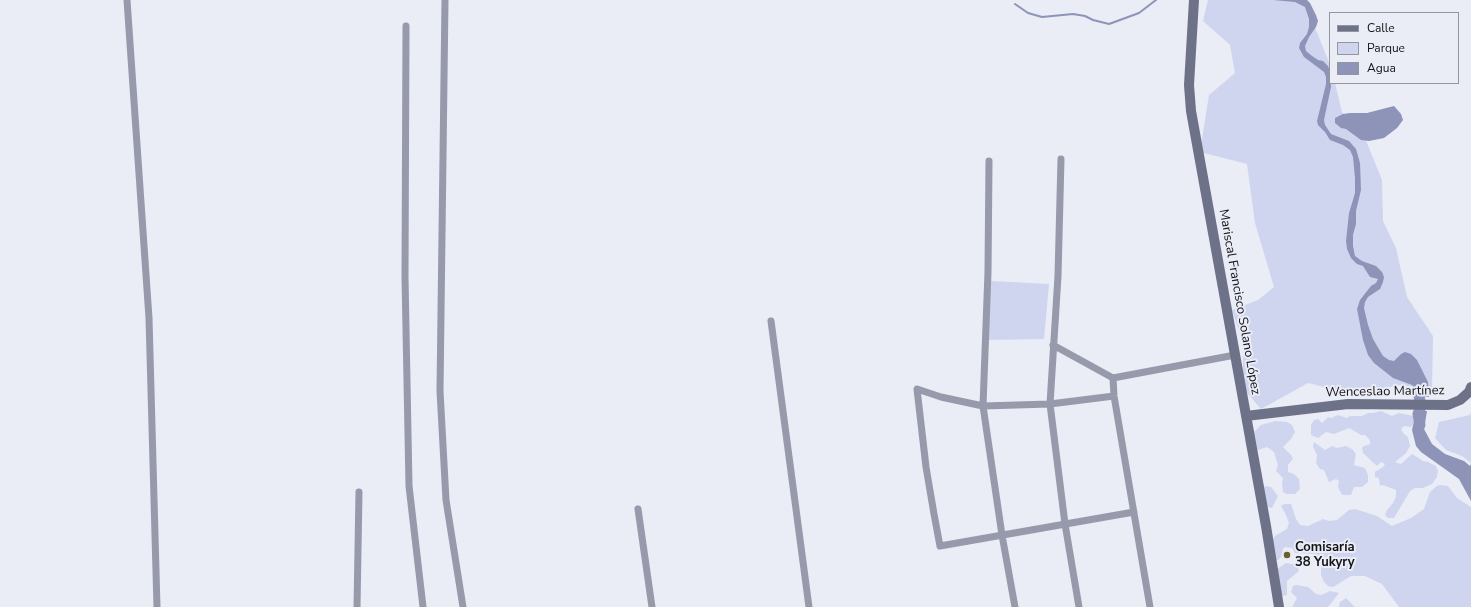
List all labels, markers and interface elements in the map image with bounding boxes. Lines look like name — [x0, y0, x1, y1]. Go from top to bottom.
legend — [1329, 12, 1459, 84]
text: Calle — [1367, 20, 1395, 36]
text: Parque — [1367, 40, 1405, 56]
text: Agua — [1367, 60, 1396, 76]
street label: Mariscal Francisco Solano López — [1215, 208, 1263, 396]
street label: Wenceslao Martínez — [1325, 383, 1445, 401]
place label: Comisaría 38 Yukyry — [1295, 540, 1355, 571]
marker: Comisaría 38 Yukyry — [1282, 550, 1292, 560]

